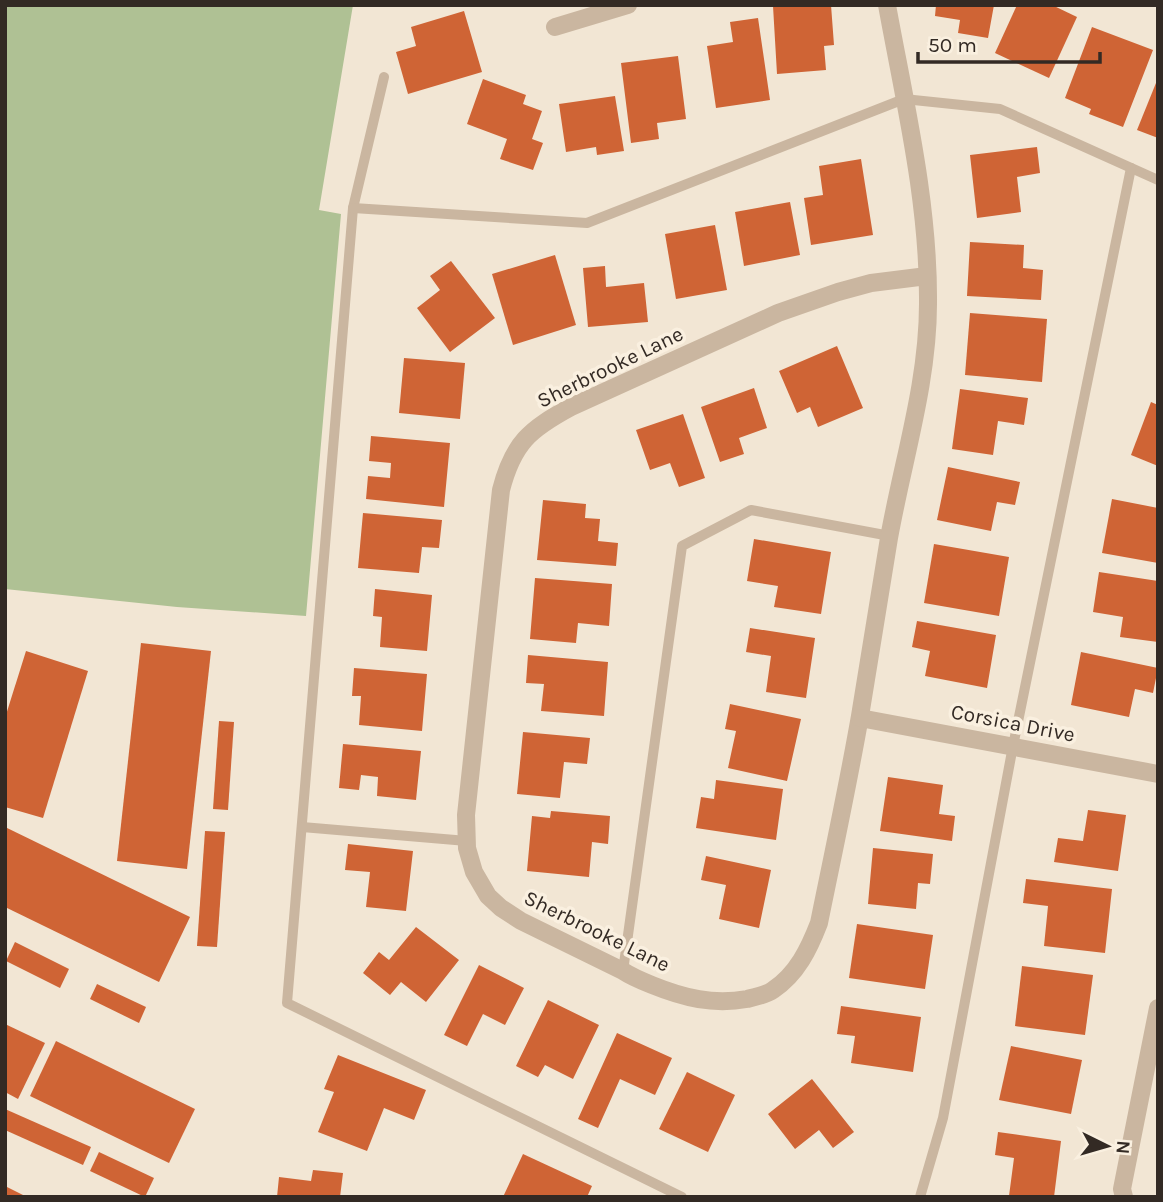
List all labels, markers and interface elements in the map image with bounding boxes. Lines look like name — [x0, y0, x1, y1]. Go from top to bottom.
scale bar — [918, 21, 1100, 65]
text: 50 m — [928, 33, 977, 57]
street label: Sherbrooke Lane — [533, 321, 687, 413]
street label: Corsica Drive — [949, 699, 1077, 747]
street label: Sherbrooke Lane — [520, 885, 674, 977]
north arrow — [1072, 1111, 1142, 1181]
text: N — [1111, 1140, 1134, 1155]

